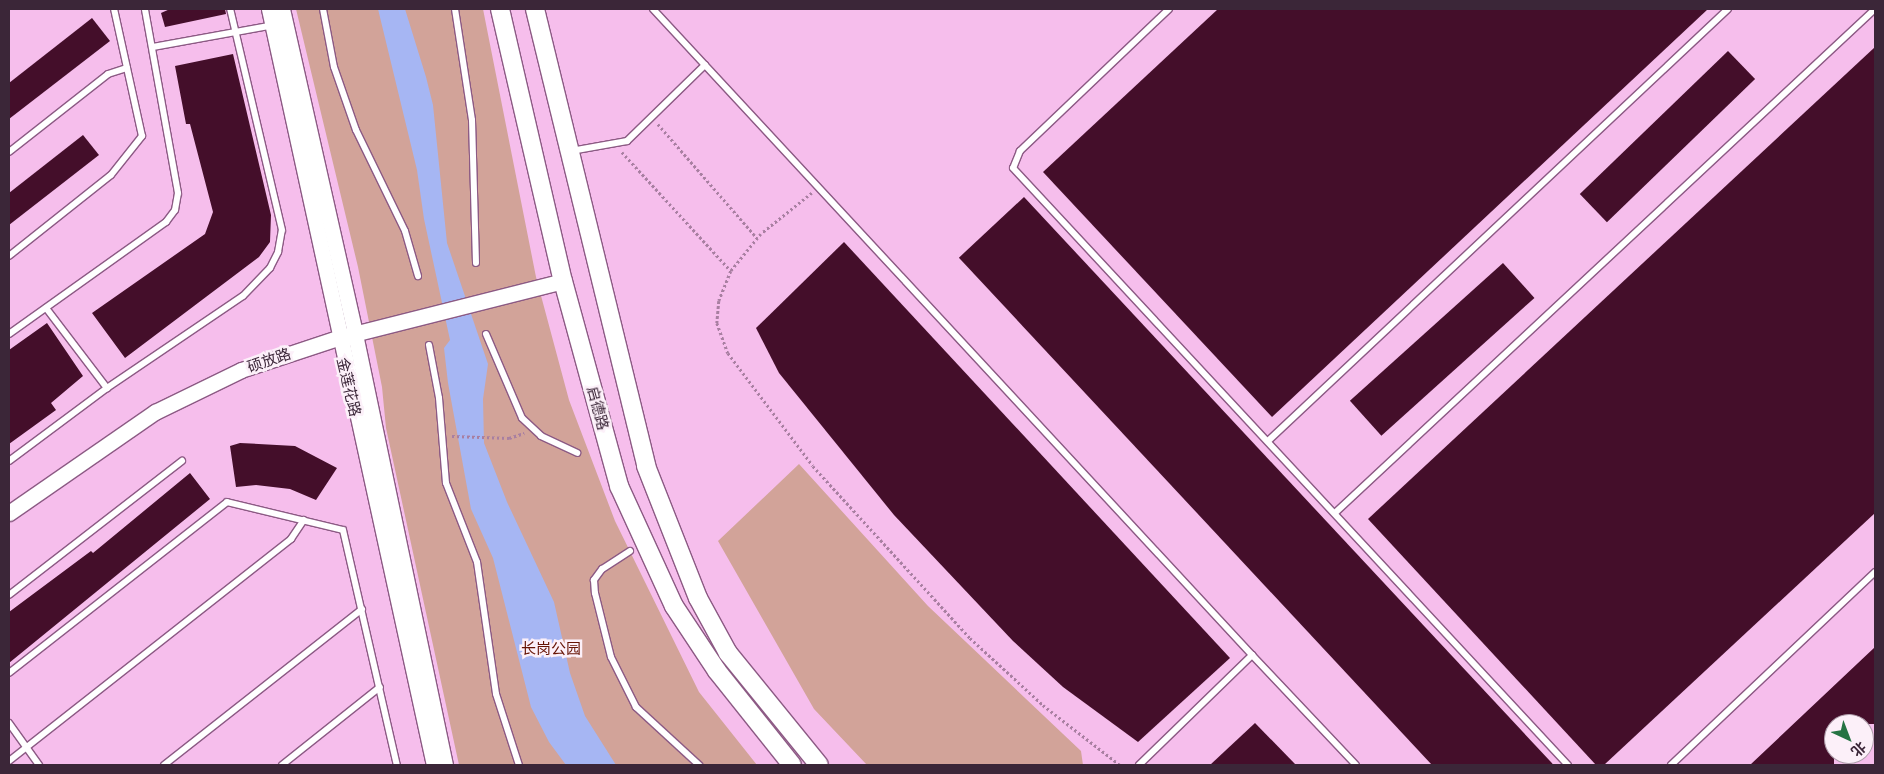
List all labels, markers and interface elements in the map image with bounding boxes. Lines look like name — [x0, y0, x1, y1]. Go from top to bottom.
street label: 硕放路 — [245, 344, 293, 376]
street label: 金莲花路 — [333, 356, 365, 418]
street label: 启德路 — [583, 384, 613, 432]
park label: 长岗公园 — [521, 640, 581, 658]
north arrow — [1824, 714, 1874, 764]
text: 北 — [1848, 739, 1869, 760]

